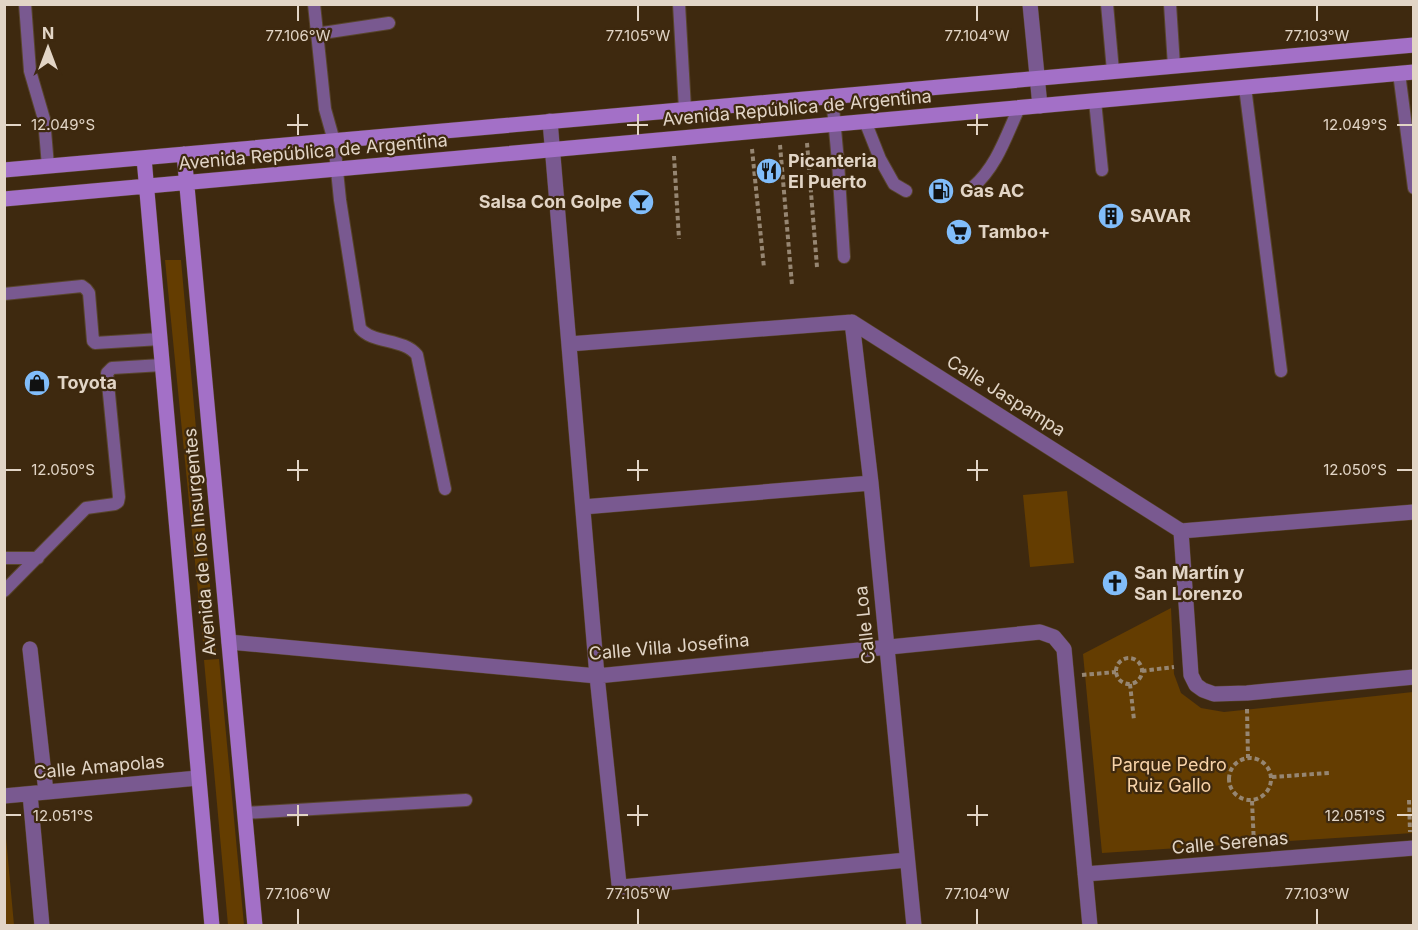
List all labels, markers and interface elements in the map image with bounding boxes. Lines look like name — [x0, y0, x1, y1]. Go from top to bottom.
north arrow — [18, 18, 78, 78]
text: N — [42, 23, 54, 43]
text: 77.106°W — [266, 26, 331, 45]
text: 77.105°W — [606, 26, 671, 45]
text: 77.104°W — [945, 26, 1010, 45]
text: 77.103°W — [1285, 26, 1350, 45]
street label: Avenida República de Argentina — [661, 85, 932, 130]
text: 12.049°S — [31, 115, 95, 134]
text: 12.049°S — [1323, 115, 1387, 134]
street label: Avenida República de Argentina — [177, 129, 448, 174]
place label: Picanteria El Puerto — [788, 150, 877, 192]
restaurant icon: Picanteria El Puerto — [754, 156, 784, 186]
fuel station icon: Gas AC — [926, 176, 956, 206]
place label: Gas AC — [960, 180, 1024, 201]
bar icon: Salsa Con Golpe — [626, 187, 656, 217]
place label: Salsa Con Golpe — [479, 191, 622, 212]
building icon: SAVAR — [1096, 201, 1126, 231]
place label: SAVAR — [1130, 205, 1191, 226]
supermarket icon: Tambo+ — [944, 217, 974, 247]
place label: Tambo+ — [978, 221, 1050, 242]
street label: Calle Jaspampa — [943, 351, 1069, 440]
shop icon: Toyota — [22, 368, 52, 398]
place label: Toyota — [57, 372, 117, 393]
street label: Avenida de los Insurgentes — [179, 427, 220, 657]
text: 12.050°S — [31, 460, 95, 479]
text: 12.050°S — [1323, 460, 1387, 479]
place label: San Martín y San Lorenzo — [1134, 562, 1245, 604]
church icon: San Martín y San Lorenzo — [1100, 568, 1130, 598]
street label: Calle Loa — [850, 585, 879, 665]
street label: Calle Villa Josefina — [588, 629, 750, 664]
street label: Calle Amapolas — [32, 750, 165, 783]
park label: Parque Pedro Ruiz Gallo — [1111, 754, 1227, 796]
text: 12.051°S — [33, 806, 93, 825]
text: 12.051°S — [1325, 806, 1385, 825]
street label: Calle Serenas — [1171, 827, 1289, 858]
text: 77.106°W — [266, 884, 331, 903]
text: 77.105°W — [606, 884, 671, 903]
text: 77.104°W — [945, 884, 1010, 903]
text: 77.103°W — [1285, 884, 1350, 903]

